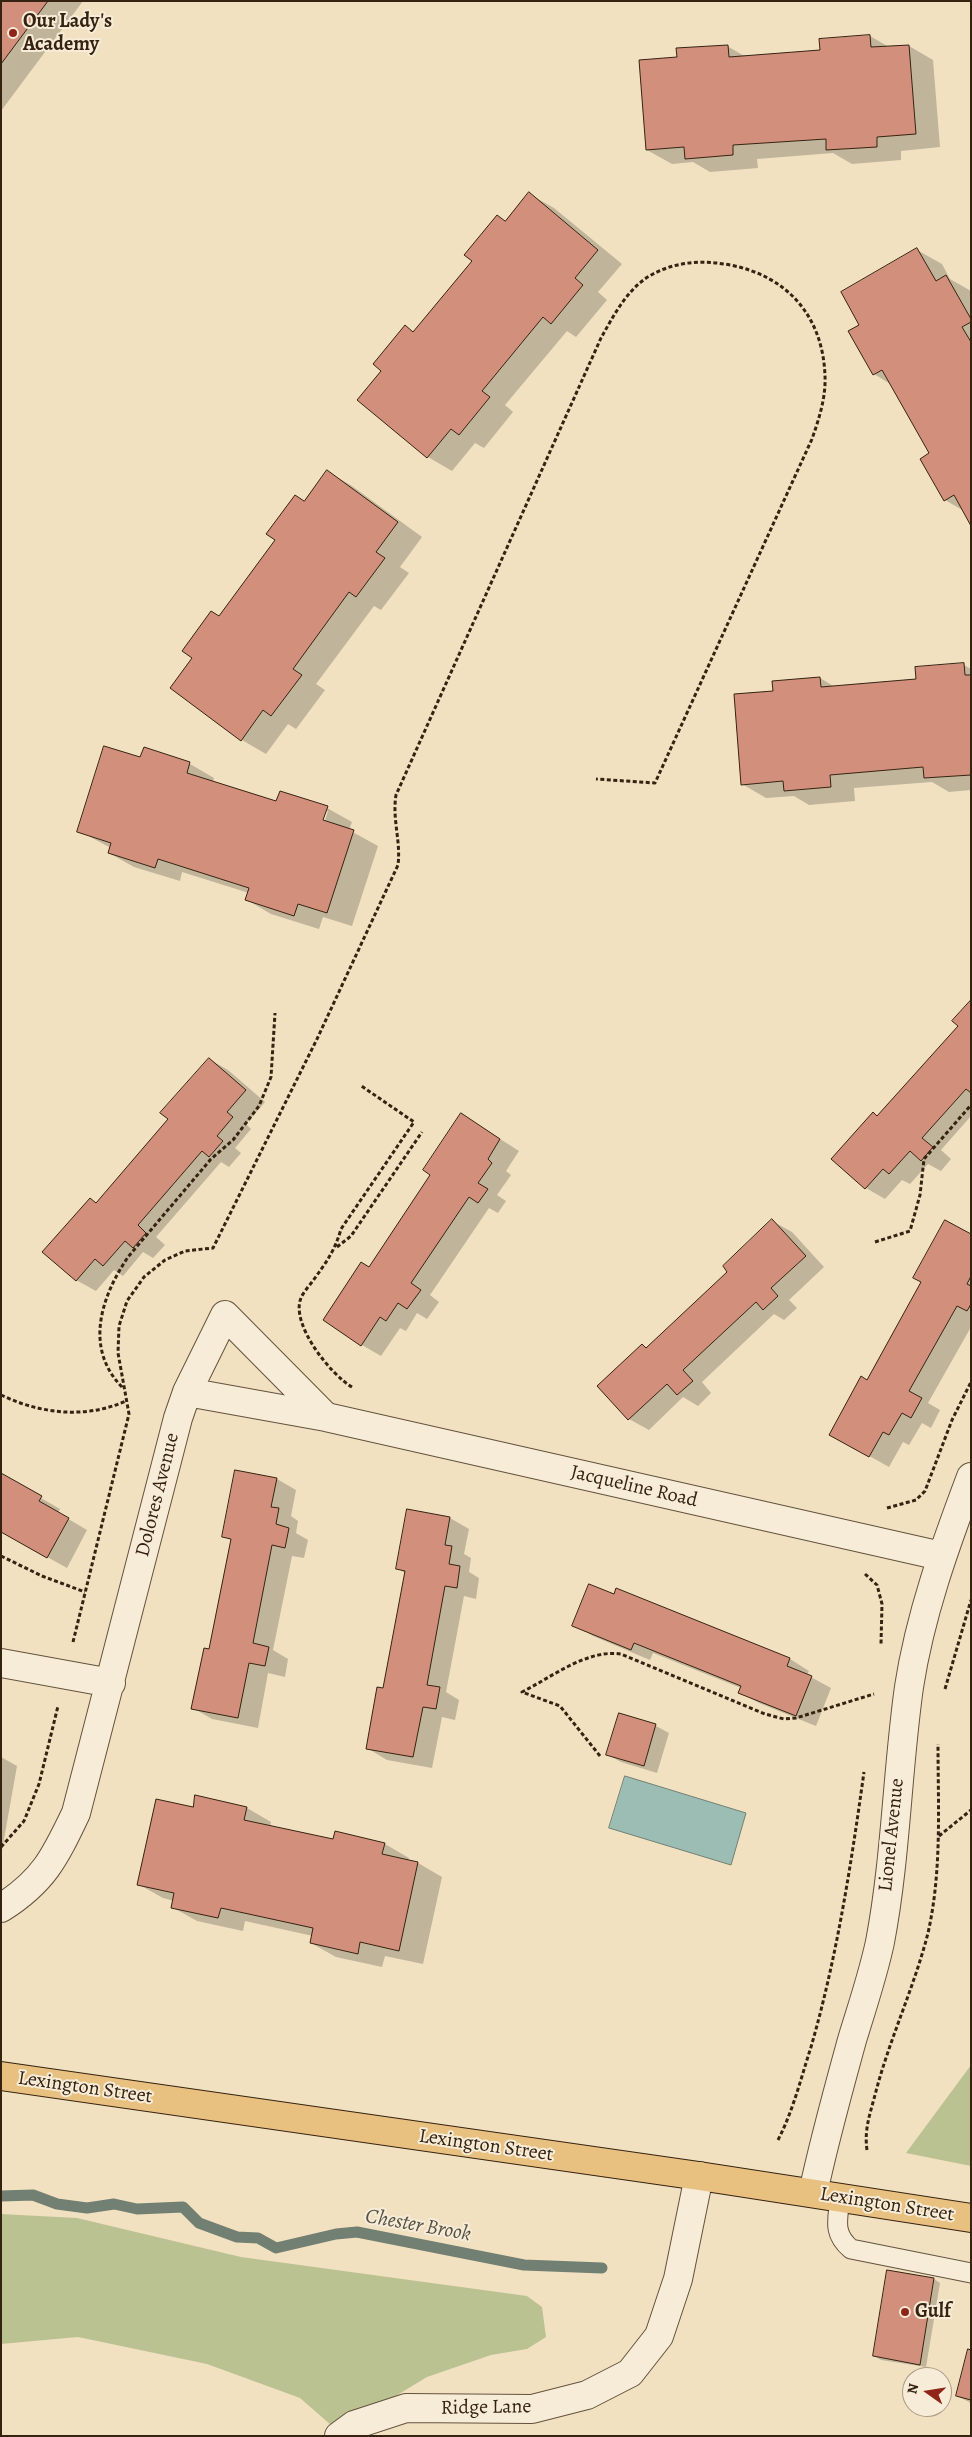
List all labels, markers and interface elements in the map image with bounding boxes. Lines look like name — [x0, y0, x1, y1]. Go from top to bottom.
place label: Our Lady's Academy — [23, 10, 112, 57]
marker: Our Lady's Academy — [7, 27, 19, 39]
street label: Dolores Avenue — [131, 1431, 185, 1559]
street label: Jacqueline Road — [568, 1461, 700, 1513]
street label: Lionel Avenue — [874, 1777, 910, 1893]
street label: Lexington Street — [16, 2067, 154, 2109]
street label: Lexington Street — [417, 2125, 555, 2167]
street label: Lexington Street — [818, 2183, 956, 2227]
water label: Chester Brook — [363, 2204, 473, 2248]
place label: Gulf — [915, 2300, 951, 2324]
marker: Gulf — [899, 2306, 911, 2318]
north arrow — [902, 2367, 952, 2417]
text: N — [902, 2382, 923, 2396]
street label: Ridge Lane — [440, 2395, 532, 2421]

